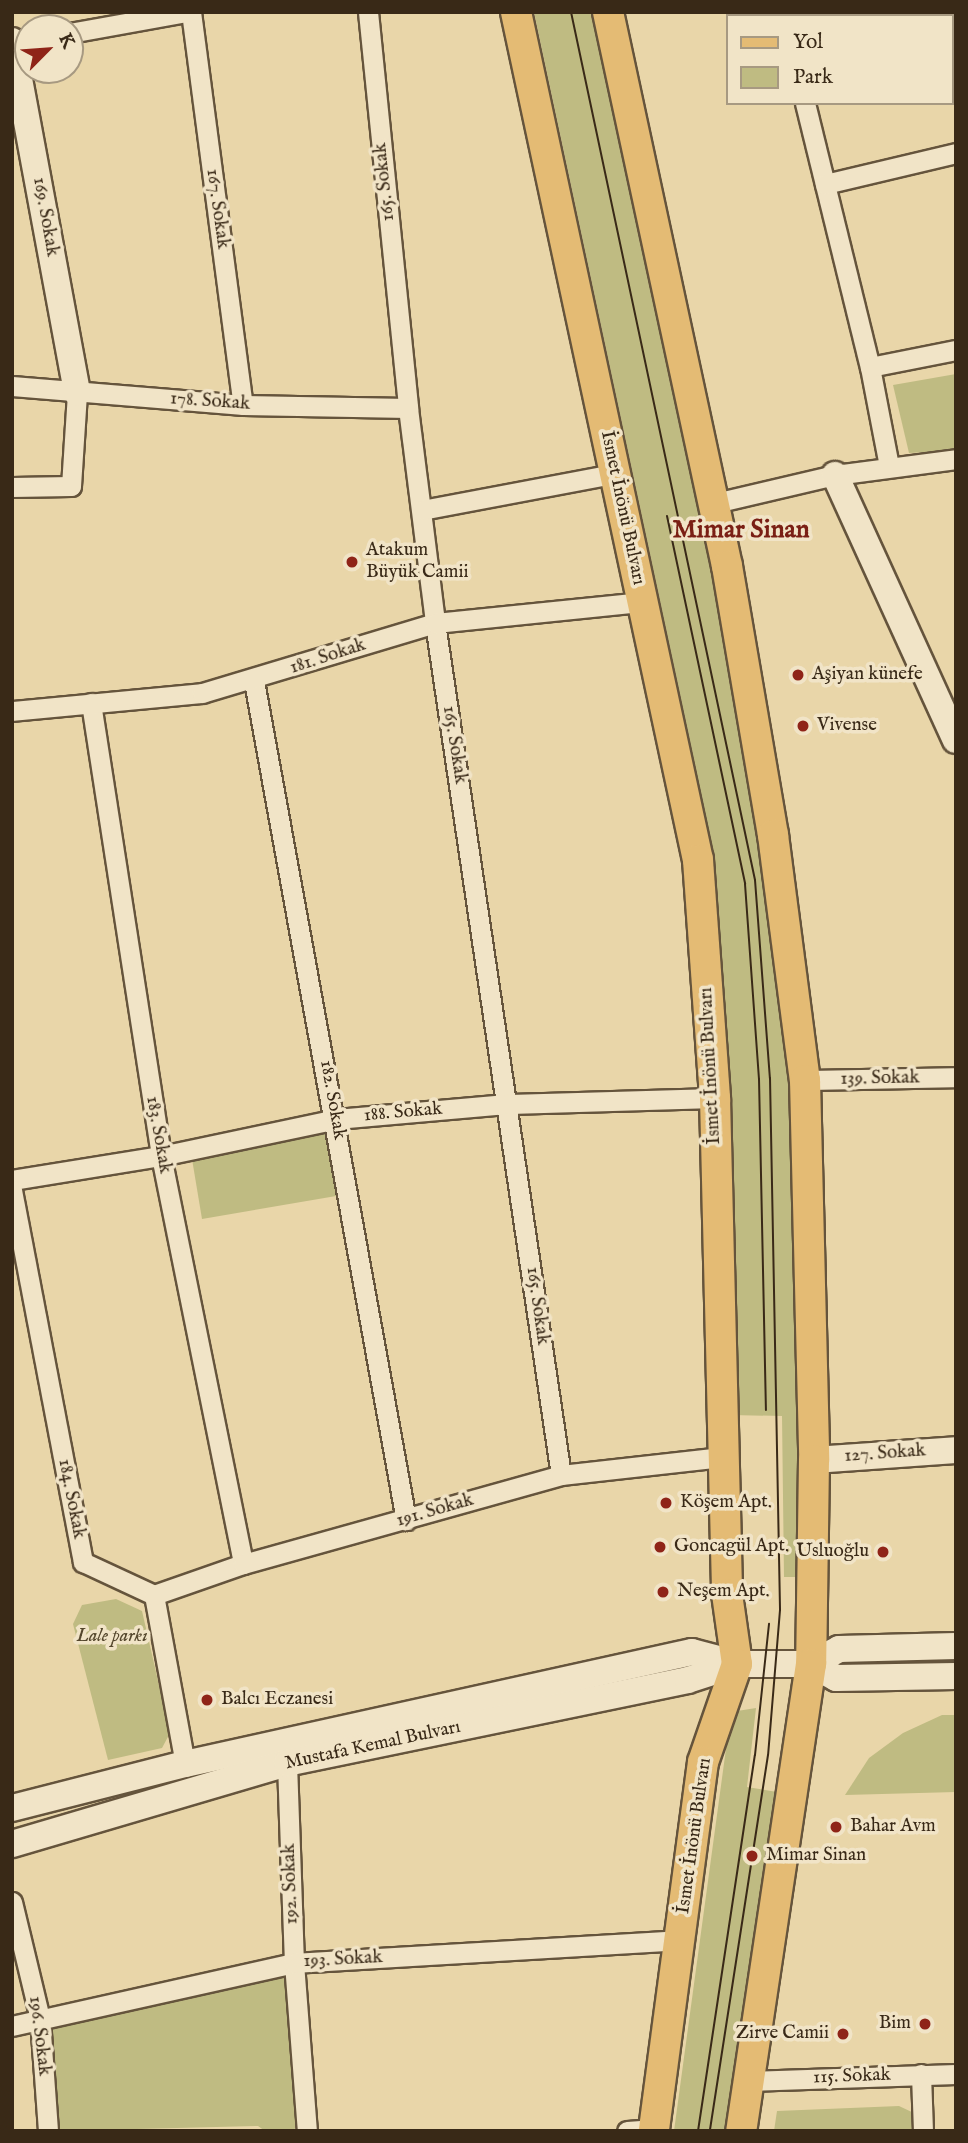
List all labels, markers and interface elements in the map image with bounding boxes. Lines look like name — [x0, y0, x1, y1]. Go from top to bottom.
north arrow — [14, 14, 84, 84]
legend — [726, 14, 954, 105]
text: Yol — [793, 29, 823, 56]
text: K — [52, 30, 80, 52]
text: Park — [793, 64, 833, 91]
street label: 165. Sokak — [370, 142, 400, 222]
street label: 167. Sokak — [200, 167, 234, 251]
street label: 169. Sokak — [27, 176, 63, 258]
street label: 178. Sokak — [169, 388, 251, 416]
street label: İsmet İnönü Bulvarı — [594, 429, 650, 587]
district label: Mimar Sinan — [672, 514, 810, 546]
place label: Atakum Büyük Camii — [366, 540, 469, 584]
marker: Atakum Büyük Camii — [344, 554, 360, 570]
street label: 181. Sokak — [287, 634, 369, 680]
place label: Aşiyan künefe — [812, 664, 923, 686]
marker: Aşiyan künefe — [790, 667, 806, 683]
street label: 165. Sokak — [437, 704, 471, 786]
place label: Vivense — [817, 715, 877, 737]
marker: Vivense — [795, 718, 811, 734]
street label: İsmet İnönü Bulvarı — [695, 987, 727, 1145]
street label: 182. Sokak — [314, 1059, 350, 1141]
street label: 139. Sokak — [840, 1067, 920, 1091]
street label: 183. Sokak — [140, 1094, 176, 1176]
street label: 188. Sokak — [363, 1098, 443, 1128]
street label: 165. Sokak — [520, 1265, 554, 1347]
street label: 127. Sokak — [844, 1440, 926, 1468]
street label: 184. Sokak — [52, 1457, 90, 1541]
street label: 191. Sokak — [394, 1489, 476, 1533]
place label: Köşem Apt. — [680, 1492, 772, 1514]
marker: Köşem Apt. — [658, 1495, 674, 1511]
place label: Goncagül Apt. — [674, 1536, 789, 1558]
marker: Goncagül Apt. — [652, 1539, 668, 1555]
place label: Usluoğlu — [796, 1541, 869, 1563]
marker: Usluoğlu — [875, 1544, 891, 1560]
place label: Neşem Apt. — [677, 1581, 770, 1603]
marker: Neşem Apt. — [655, 1584, 671, 1600]
park label: Lale parkı — [76, 1626, 148, 1648]
place label: Balcı Eczanesi — [221, 1689, 333, 1711]
marker: Balcı Eczanesi — [199, 1692, 215, 1708]
street label: Mustafa Kemal Bulvarı — [283, 1716, 463, 1776]
street label: İsmet İnönü Bulvarı — [673, 1757, 717, 1915]
place label: Bahar Avm — [850, 1816, 936, 1838]
marker: Bahar Avm — [828, 1819, 844, 1835]
street label: 192. Sokak — [278, 1843, 304, 1925]
place label: Mimar Sinan — [766, 1845, 866, 1867]
marker: Mimar Sinan — [744, 1848, 760, 1864]
street label: 193. Sokak — [303, 1947, 383, 1973]
street label: 196. Sokak — [23, 1995, 55, 2077]
place label: Bim — [879, 2013, 911, 2035]
marker: Bim — [917, 2016, 933, 2032]
place label: Zirve Camii — [736, 2023, 829, 2045]
marker: Zirve Camii — [835, 2026, 851, 2042]
street label: 115. Sokak — [813, 2064, 891, 2090]

